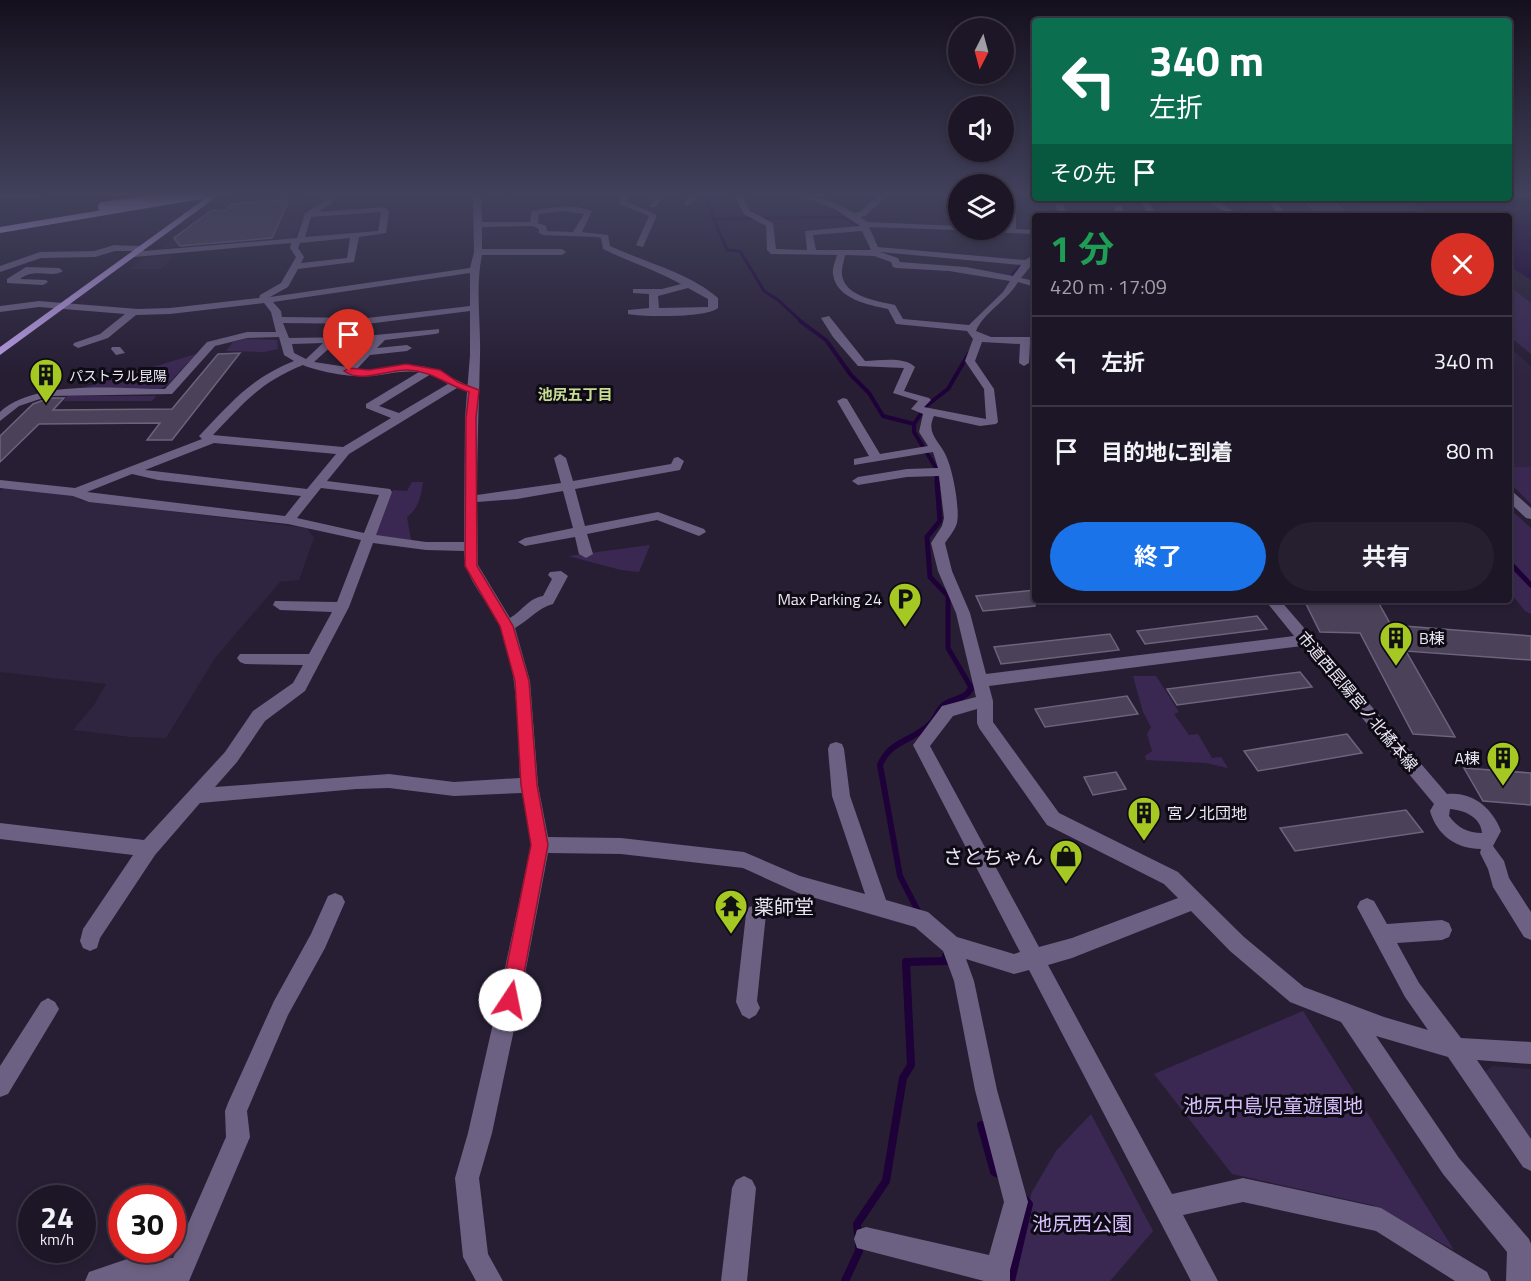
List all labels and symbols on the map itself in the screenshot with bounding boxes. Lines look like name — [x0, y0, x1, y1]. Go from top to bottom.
north arrow — [948, 18, 1014, 84]
pin — [323, 309, 374, 371]
building icon: パストラル昆陽 — [28, 357, 64, 404]
place label: パストラル昆陽 — [69, 365, 167, 386]
district label: 池尻五丁目 — [537, 383, 613, 406]
parking icon: Max Parking 24 — [887, 581, 923, 628]
place label: Max Parking 24 — [777, 587, 882, 611]
building icon: B棟 — [1378, 620, 1414, 667]
street label: 市道西昆陽宮ノ北橘本線 — [1292, 626, 1424, 776]
place label: B棟 — [1419, 626, 1445, 650]
building icon: A棟 — [1485, 740, 1521, 787]
place label: A棟 — [1454, 746, 1480, 770]
building icon: 宮ノ北団地 — [1126, 795, 1162, 842]
place label: 宮ノ北団地 — [1167, 801, 1247, 825]
shop icon: さとちゃん — [1048, 838, 1084, 885]
place label: さとちゃん — [943, 841, 1043, 872]
temple icon: 薬師堂 — [713, 888, 749, 935]
place label: 薬師堂 — [754, 891, 814, 922]
position arrow — [478, 968, 542, 1032]
park label: 池尻中島児童遊園地 — [1183, 1090, 1363, 1121]
speed limit sign: 30 — [108, 1185, 186, 1263]
park label: 池尻西公園 — [1032, 1208, 1132, 1239]

